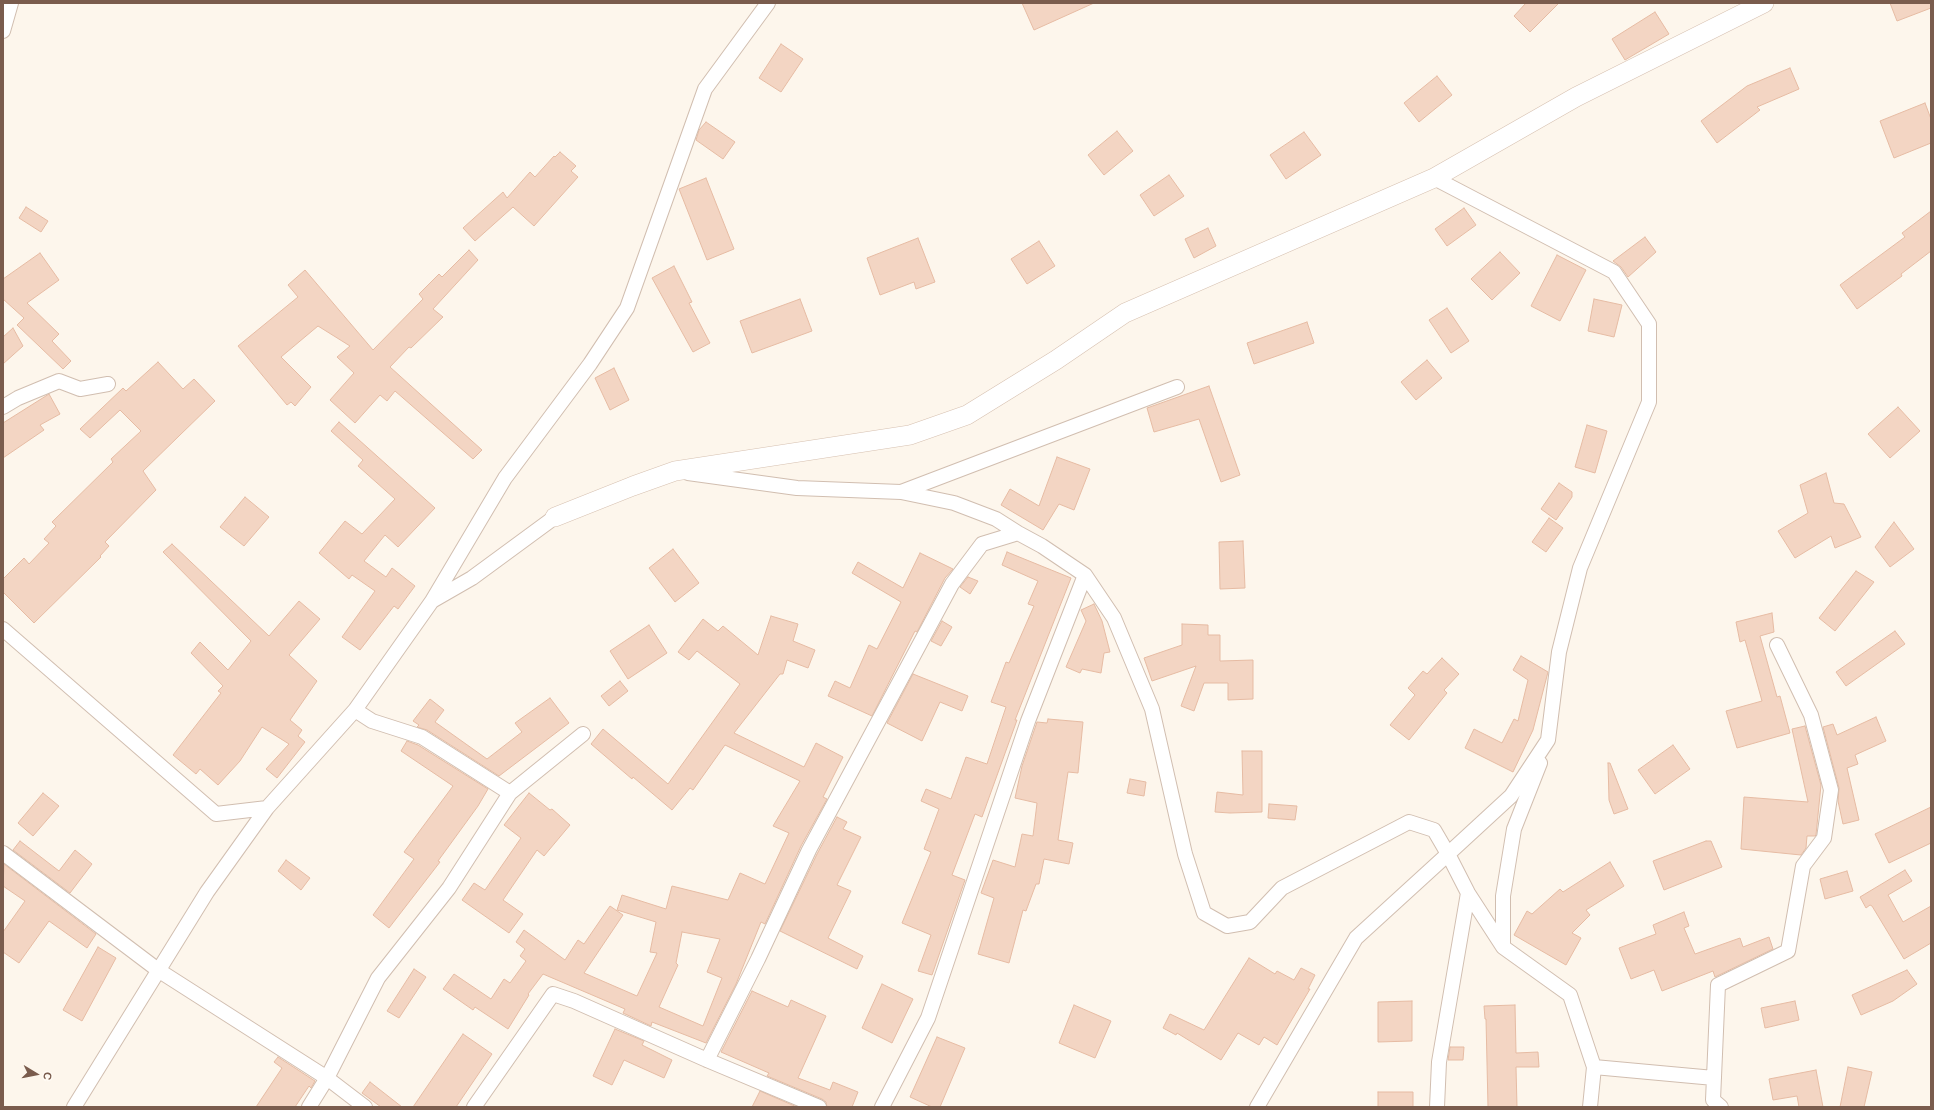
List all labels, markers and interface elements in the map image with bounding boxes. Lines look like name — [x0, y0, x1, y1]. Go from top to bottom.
north arrow — [16, 1054, 56, 1094]
text: С — [41, 1071, 54, 1081]

